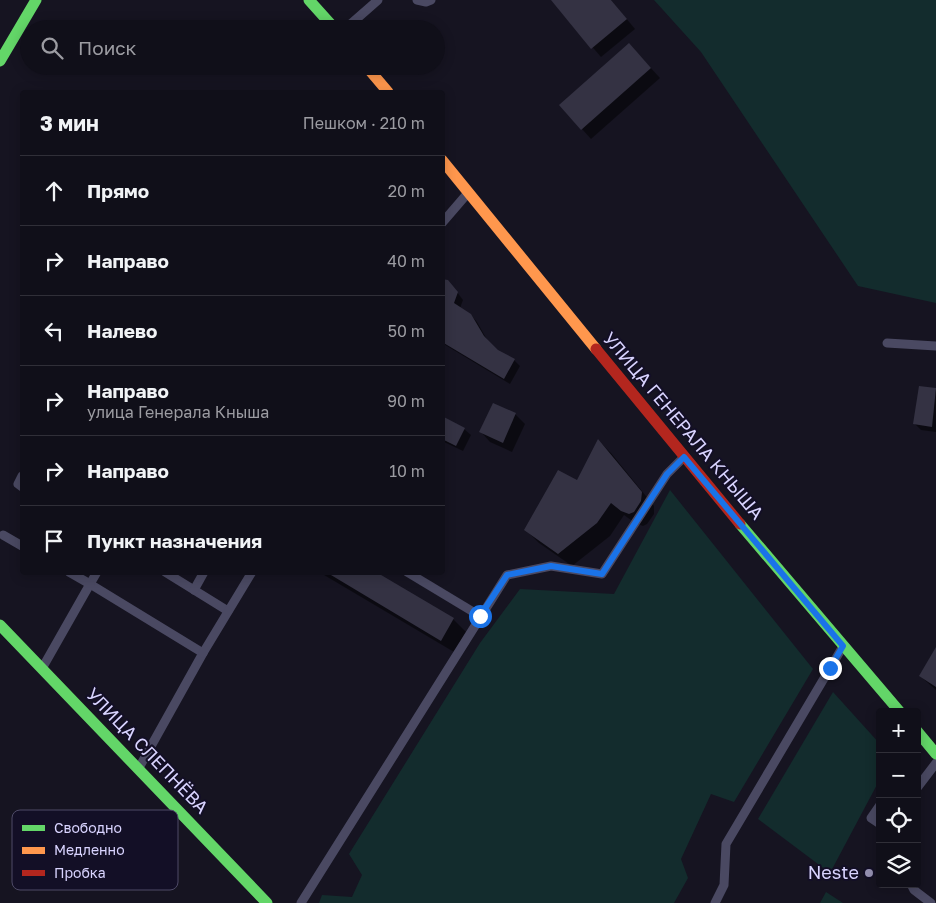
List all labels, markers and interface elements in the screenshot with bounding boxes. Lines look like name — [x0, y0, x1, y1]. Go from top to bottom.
search box — [20, 20, 445, 75]
icon: search — [38, 34, 66, 62]
text: Поиск — [78, 36, 137, 59]
text: 3 мин — [40, 110, 99, 136]
text: Пешком · 210 m — [303, 113, 425, 133]
icon: ahead — [40, 177, 68, 205]
text: Прямо — [87, 179, 149, 202]
text: 20 m — [388, 181, 425, 201]
icon: right — [40, 247, 68, 275]
text: Направо — [87, 249, 169, 272]
text: 40 m — [387, 251, 425, 271]
icon: left — [40, 317, 68, 345]
text: Налево — [87, 319, 157, 342]
text: 50 m — [388, 321, 425, 341]
street label: УЛИЦА ГЕНЕРАЛА КНЫША — [599, 327, 769, 524]
text: Направо — [87, 379, 169, 402]
icon: right — [40, 387, 68, 415]
text: 90 m — [387, 391, 425, 411]
text: улица Генерала Кныша — [87, 402, 269, 422]
icon: right — [40, 457, 68, 485]
text: Направо — [87, 459, 169, 482]
text: 10 m — [389, 461, 425, 481]
icon: arrive — [40, 527, 68, 555]
text: Пункт назначения — [87, 529, 262, 552]
route start — [469, 605, 492, 628]
route end — [819, 657, 842, 680]
street label: УЛИЦА СЛЕПНЁВА — [82, 683, 213, 818]
map controls — [876, 708, 921, 888]
button: + — [876, 708, 921, 753]
button: − — [876, 753, 921, 798]
button: locate — [876, 798, 921, 843]
legend — [12, 810, 178, 890]
text: Свободно — [54, 819, 122, 836]
text: Медленно — [54, 841, 125, 858]
button: layers — [876, 843, 921, 888]
place label: Neste — [808, 861, 859, 883]
text: Пробка — [54, 864, 106, 881]
marker: Neste — [863, 867, 875, 879]

